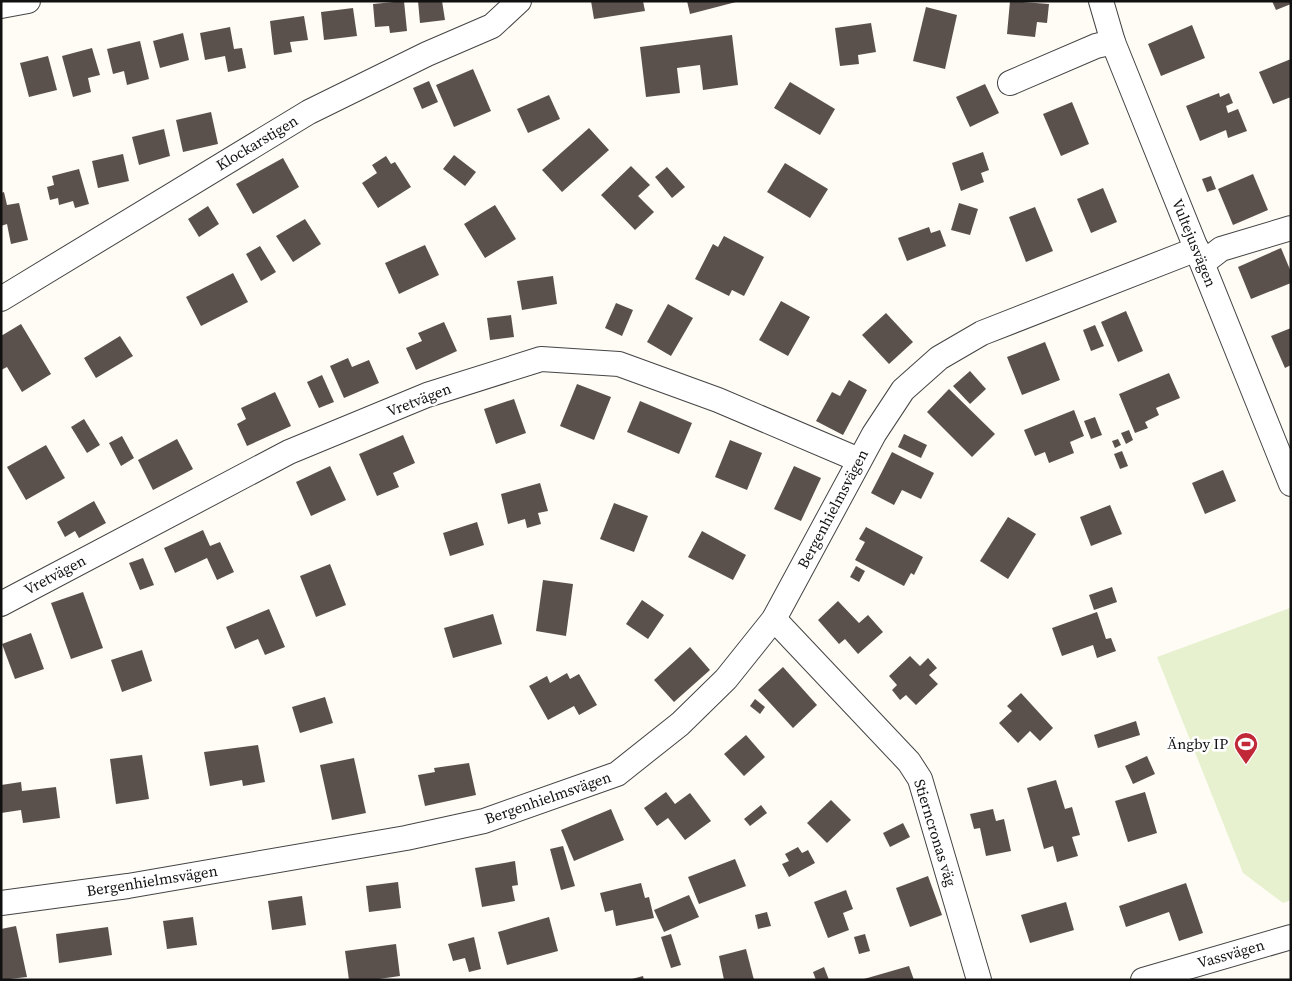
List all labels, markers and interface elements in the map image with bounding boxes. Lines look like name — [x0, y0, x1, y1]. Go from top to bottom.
street label: Klockarstigen — [212, 110, 302, 175]
street label: Vultejusvägen — [1167, 196, 1222, 290]
street label: Vretvägen — [384, 378, 454, 421]
street label: Bergenhielmsvägen — [792, 445, 873, 572]
street label: Vretvägen — [20, 549, 89, 600]
sports icon: Ängby IP — [1233, 731, 1259, 765]
place label: Ängby IP — [1167, 733, 1228, 754]
street label: Bergenhielmsvägen — [482, 766, 614, 829]
street label: Stierncronas väg — [909, 777, 962, 889]
street label: Bergenhielmsvägen — [85, 860, 219, 901]
street label: Vassvägen — [1195, 934, 1267, 973]

